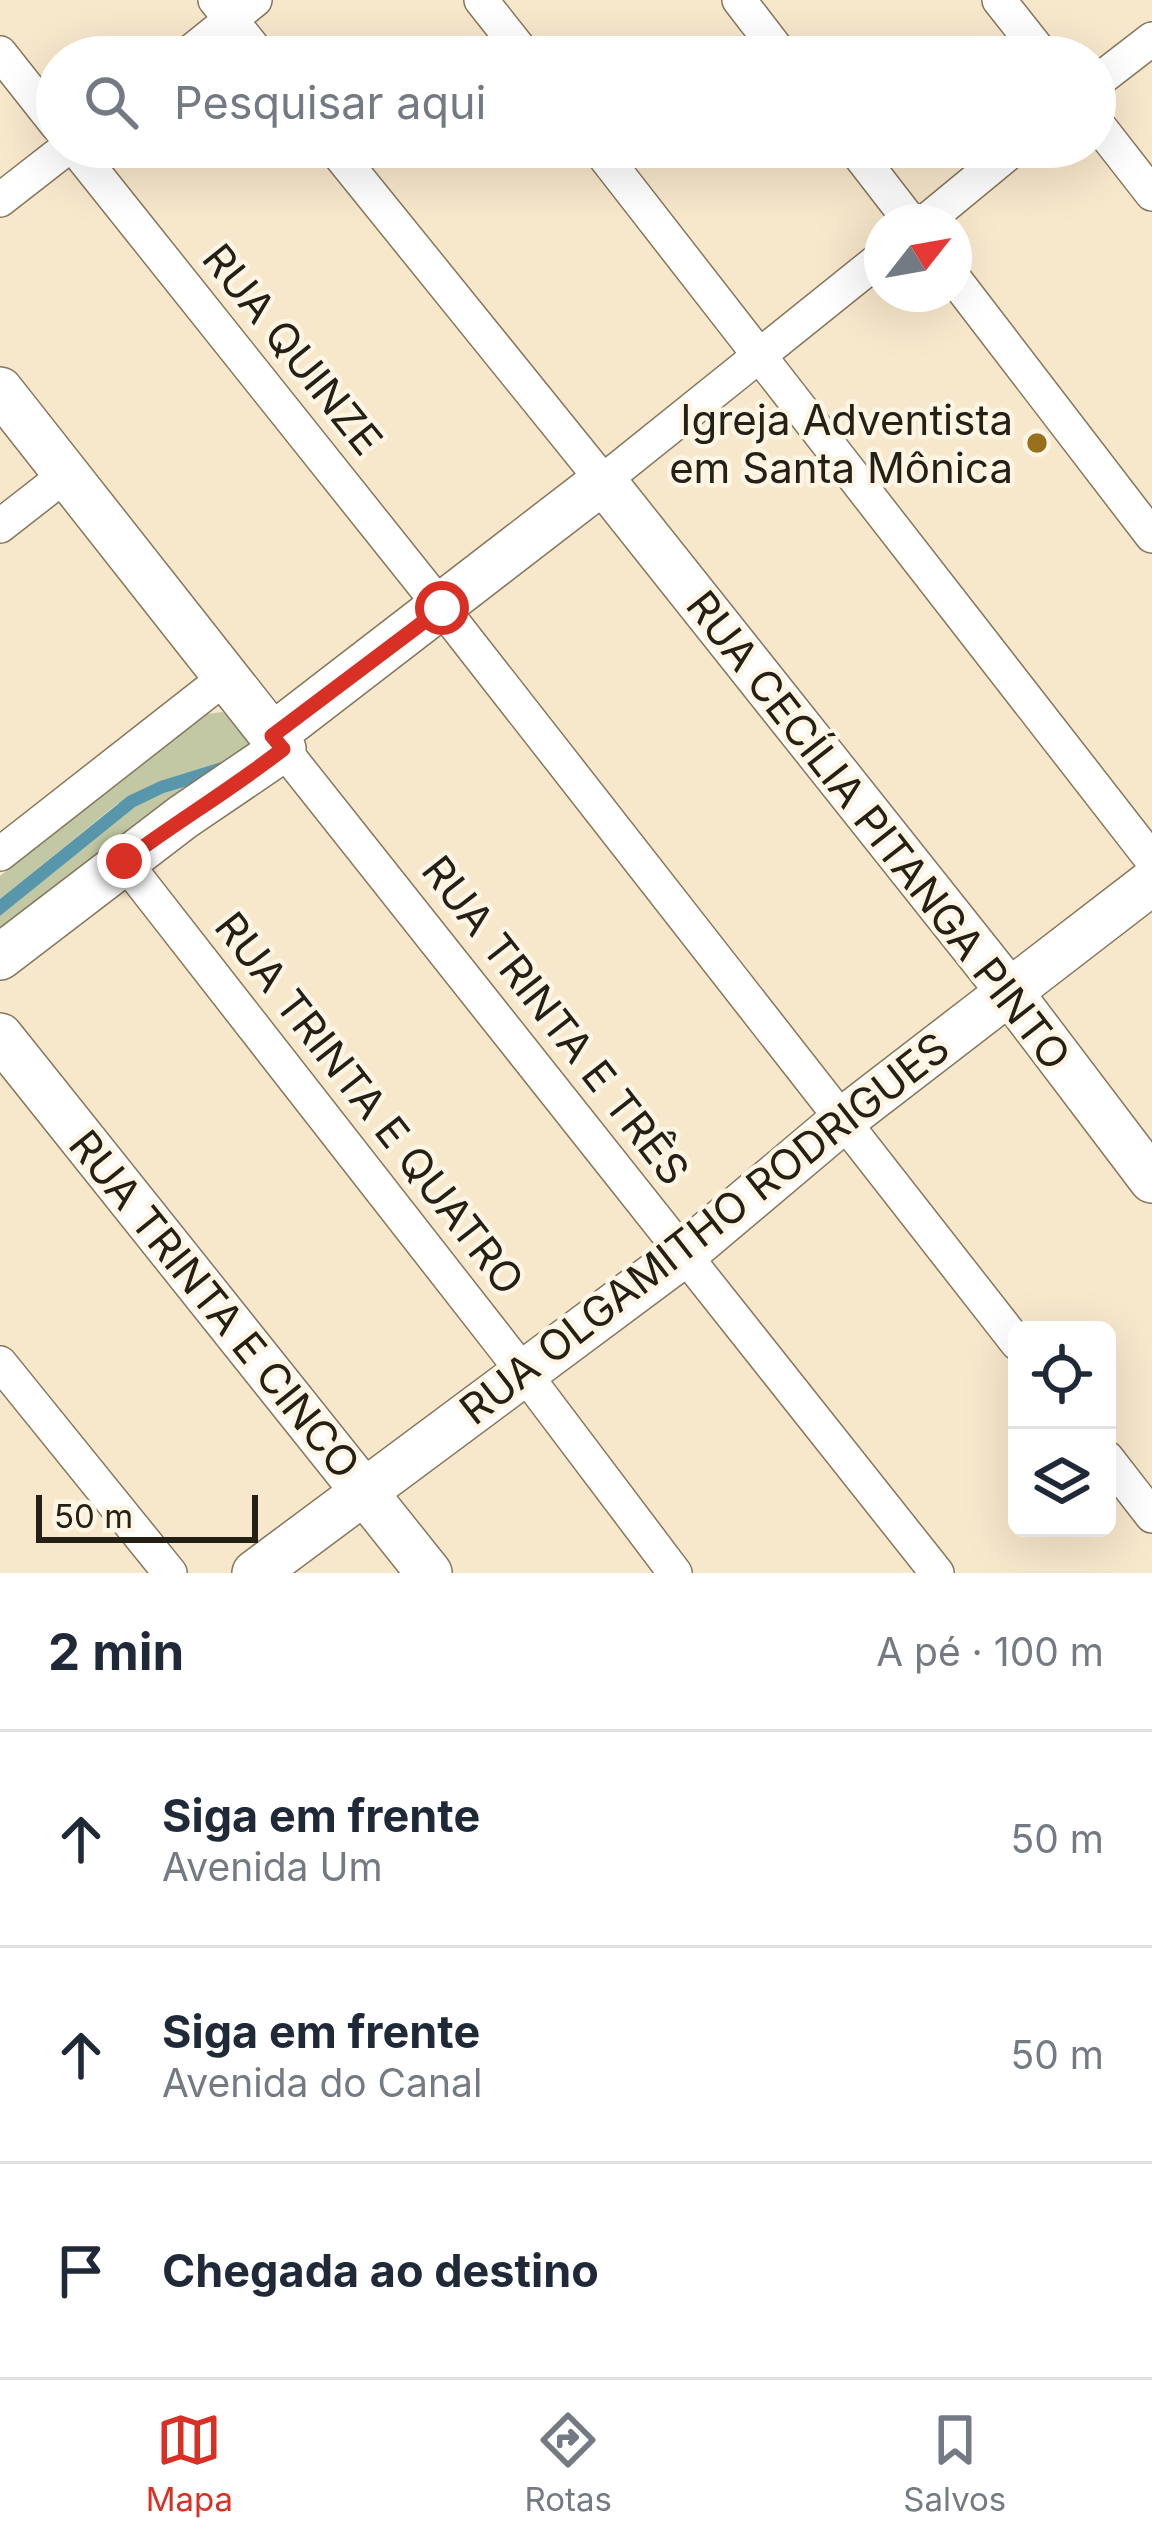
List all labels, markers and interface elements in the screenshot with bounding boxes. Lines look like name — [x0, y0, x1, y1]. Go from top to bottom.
search box — [36, 36, 1116, 168]
icon: search — [78, 69, 144, 135]
text: Pesquisar aqui — [174, 75, 487, 130]
north arrow — [864, 204, 972, 312]
street label: RUA QUINZE — [193, 233, 393, 465]
place label: Igreja Adventista em Santa Mônica — [669, 394, 1013, 493]
marker: Igreja Adventista em Santa Mônica — [1024, 430, 1050, 456]
route start — [415, 581, 469, 635]
street label: RUA CECÍLIA PITANGA PINTO — [676, 581, 1082, 1079]
route end — [97, 834, 151, 888]
street label: RUA TRINTA E TRÊS — [412, 845, 700, 1195]
street label: RUA TRINTA E QUATRO — [205, 902, 535, 1304]
street label: RUA OLGAMITHO RODRIGUES — [449, 1021, 959, 1435]
street label: RUA TRINTA E CINCO — [59, 1120, 371, 1488]
map controls — [1008, 1321, 1116, 1537]
button: locate — [1008, 1321, 1116, 1429]
button: layers — [1008, 1429, 1116, 1537]
scale bar — [36, 1489, 258, 1542]
text: 50 m — [54, 1496, 133, 1536]
text: 2 min — [48, 1621, 184, 1682]
text: A pé · 100 m — [876, 1628, 1104, 1675]
text: Siga em frente — [162, 1788, 480, 1843]
icon: ahead — [48, 1806, 114, 1872]
text: 50 m — [1011, 1815, 1104, 1862]
text: Avenida Um — [162, 1843, 383, 1890]
text: Siga em frente — [162, 2004, 480, 2059]
icon: ahead — [48, 2022, 114, 2088]
text: 50 m — [1011, 2031, 1104, 2078]
text: Avenida do Canal — [162, 2059, 482, 2106]
icon: arrive — [48, 2238, 114, 2304]
text: Chegada ao destino — [162, 2243, 599, 2298]
tab: Mapa — [146, 2407, 233, 2519]
tab: Rotas — [524, 2407, 612, 2519]
tab: Salvos — [903, 2407, 1006, 2519]

